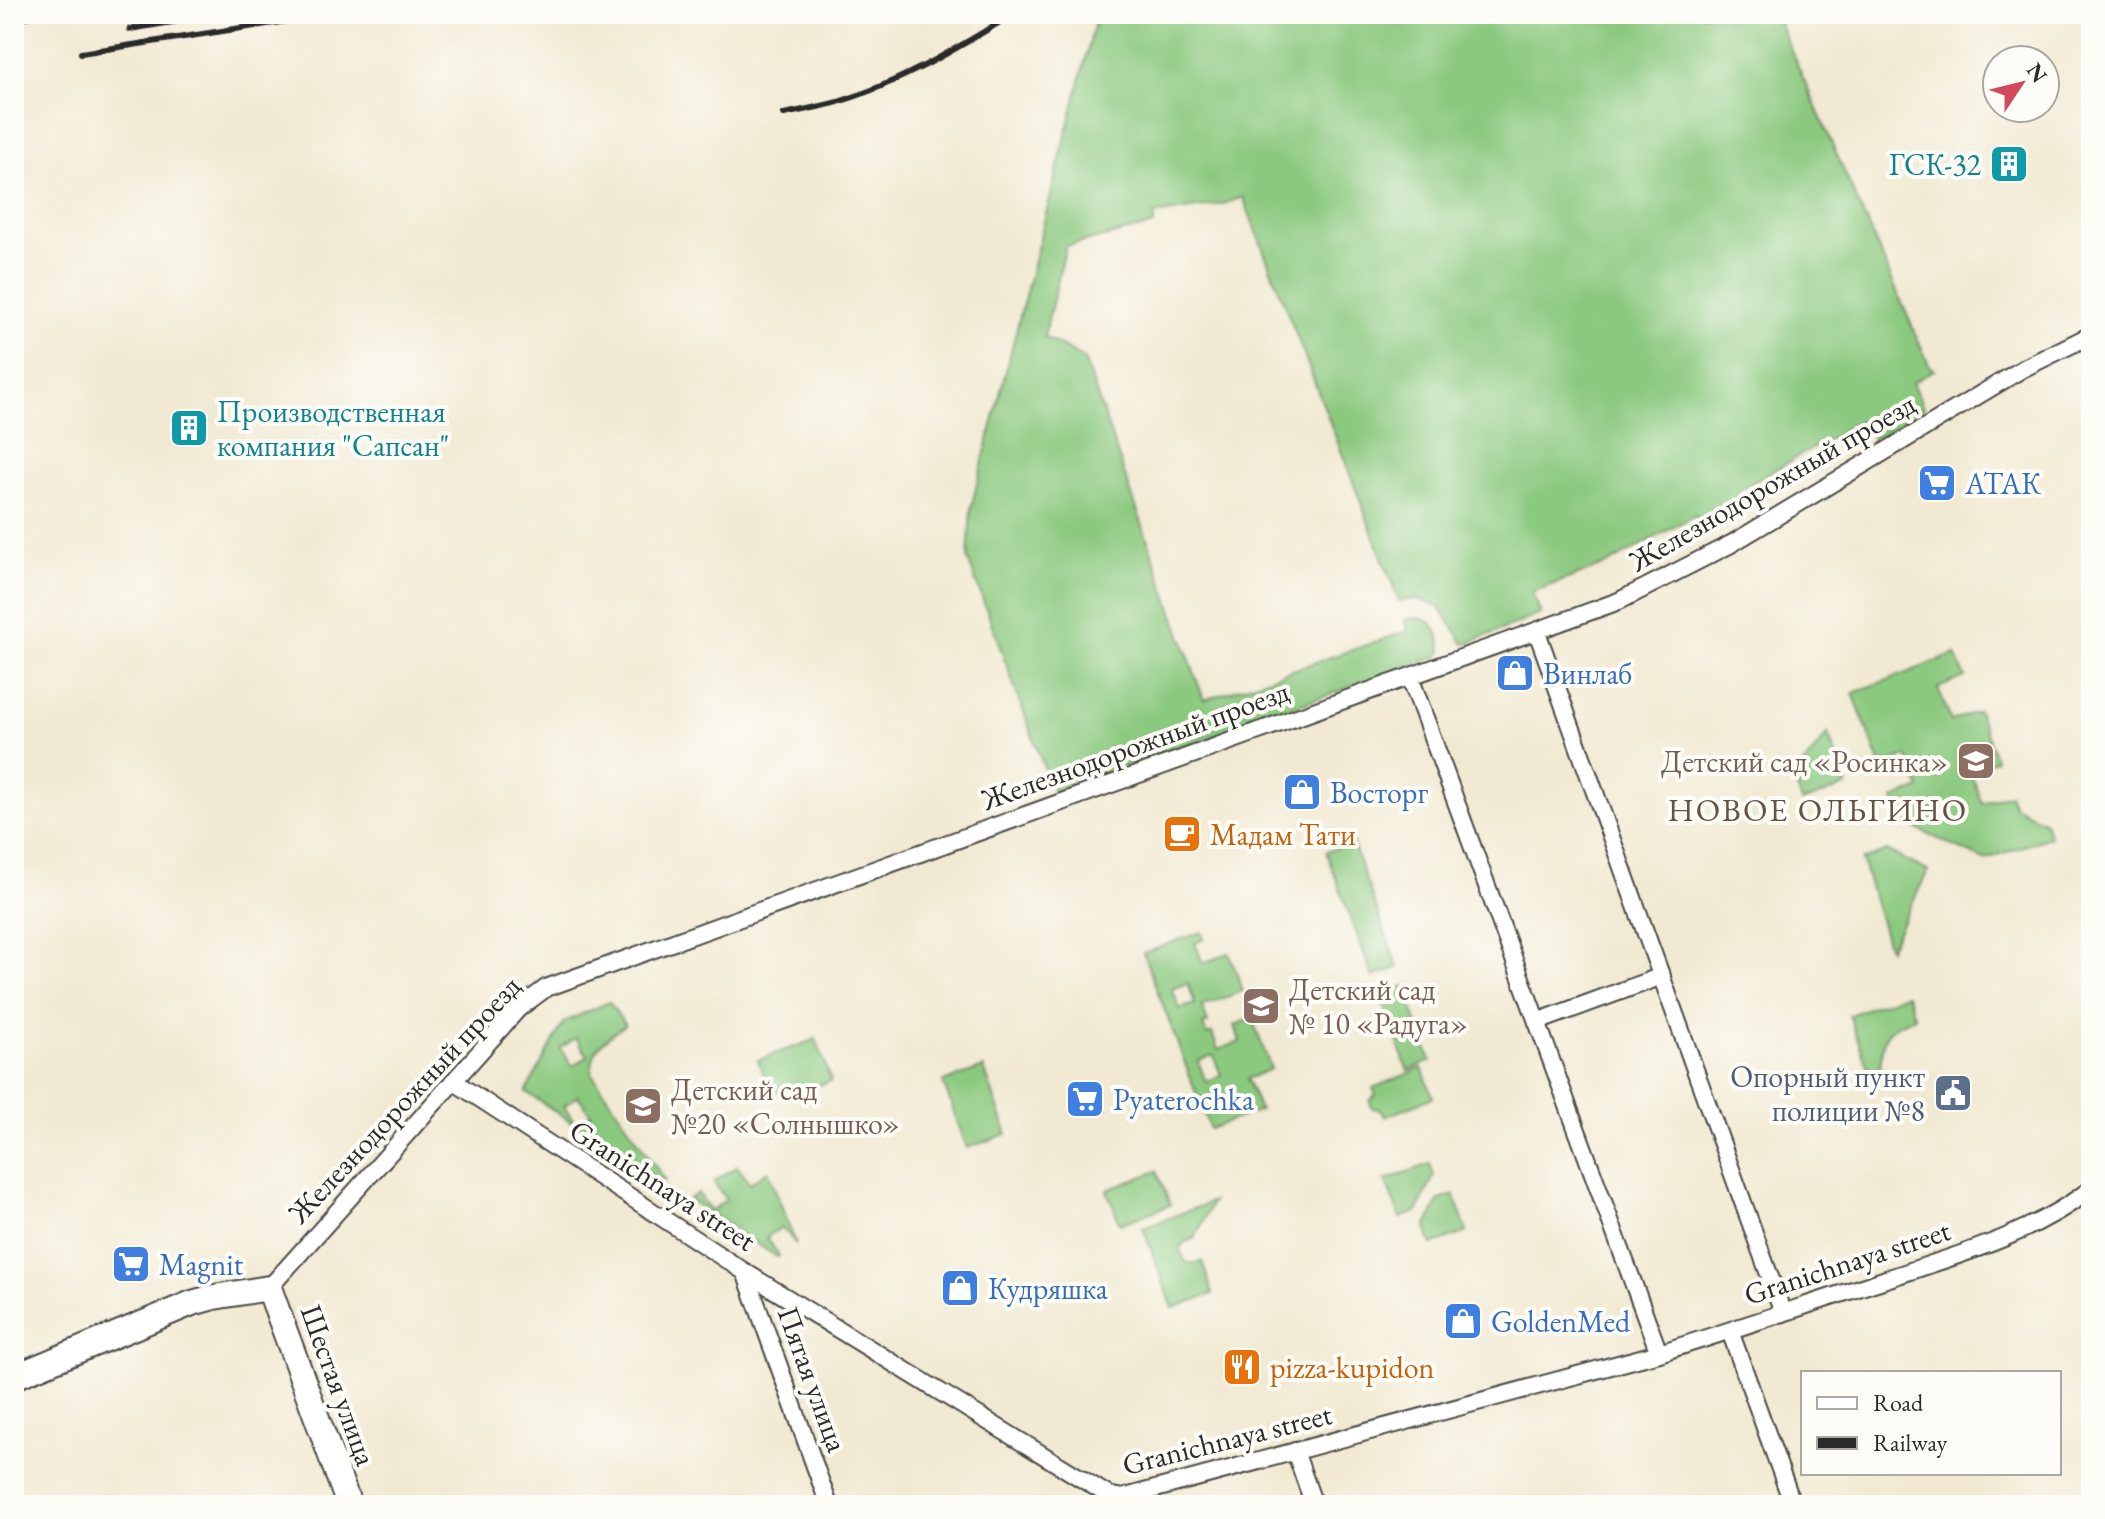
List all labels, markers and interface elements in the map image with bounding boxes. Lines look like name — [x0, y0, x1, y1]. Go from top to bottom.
north arrow — [1981, 44, 2061, 124]
text: N — [2020, 57, 2054, 89]
building icon: ГСК-32 — [1988, 143, 2030, 185]
place label: ГСК-32 — [1889, 145, 1982, 184]
street label: Железнодорожный проезд — [1621, 384, 1923, 581]
place label: Производственная компания "Сапсан" — [217, 392, 450, 465]
building icon: Производственная компания "Сапсан" — [168, 407, 210, 449]
supermarket icon: АТАК — [1916, 462, 1958, 504]
place label: АТАК — [1964, 464, 2041, 503]
shop icon: Винлаб — [1494, 652, 1536, 694]
place label: Винлаб — [1543, 654, 1632, 693]
street label: Железнодорожный проезд — [975, 671, 1295, 819]
school or university icon: Детский сад «Росинка» — [1955, 740, 1997, 782]
place label: Детский сад «Росинка» — [1661, 742, 1948, 781]
shop icon: Восторг — [1281, 771, 1323, 813]
place label: Восторг — [1330, 773, 1428, 812]
district label: НОВОЕ ОЛЬГИНО — [1668, 789, 1968, 831]
cafe icon: Мадам Тати — [1161, 813, 1203, 855]
place label: Мадам Тати — [1210, 815, 1356, 854]
street label: Железнодорожный проезд — [278, 967, 529, 1232]
place label: Детский сад № 10 «Радуга» — [1289, 970, 1468, 1043]
school or university icon: Детский сад № 10 «Радуга» — [1240, 985, 1282, 1027]
place label: Опорный пункт полиции №8 — [1730, 1057, 1925, 1130]
place label: Детский сад №20 «Солнышко» — [671, 1070, 900, 1143]
public building icon: Опорный пункт полиции №8 — [1932, 1072, 1974, 1114]
supermarket icon: Pyaterochka — [1064, 1078, 1106, 1120]
place label: Pyaterochka — [1113, 1080, 1254, 1119]
school or university icon: Детский сад №20 «Солнышко» — [622, 1085, 664, 1127]
street label: Granichnaya street — [562, 1110, 764, 1260]
street label: Granichnaya street — [1739, 1210, 1956, 1314]
supermarket icon: Magnit — [110, 1243, 152, 1285]
place label: Magnit — [159, 1245, 244, 1284]
shop icon: Кудряшка — [939, 1267, 981, 1309]
place label: Кудряшка — [988, 1269, 1108, 1308]
street label: Шестая улица — [292, 1299, 386, 1471]
shop icon: GoldenMed — [1442, 1300, 1484, 1342]
street label: Пятая улица — [769, 1301, 857, 1457]
place label: GoldenMed — [1491, 1302, 1631, 1341]
restaurant icon: pizza-kupidon — [1221, 1346, 1263, 1388]
place label: pizza-kupidon — [1270, 1348, 1435, 1387]
legend — [1801, 1371, 2061, 1475]
text: Road — [1873, 1387, 1924, 1418]
street label: Granichnaya street — [1118, 1394, 1336, 1484]
text: Railway — [1873, 1427, 1948, 1458]

